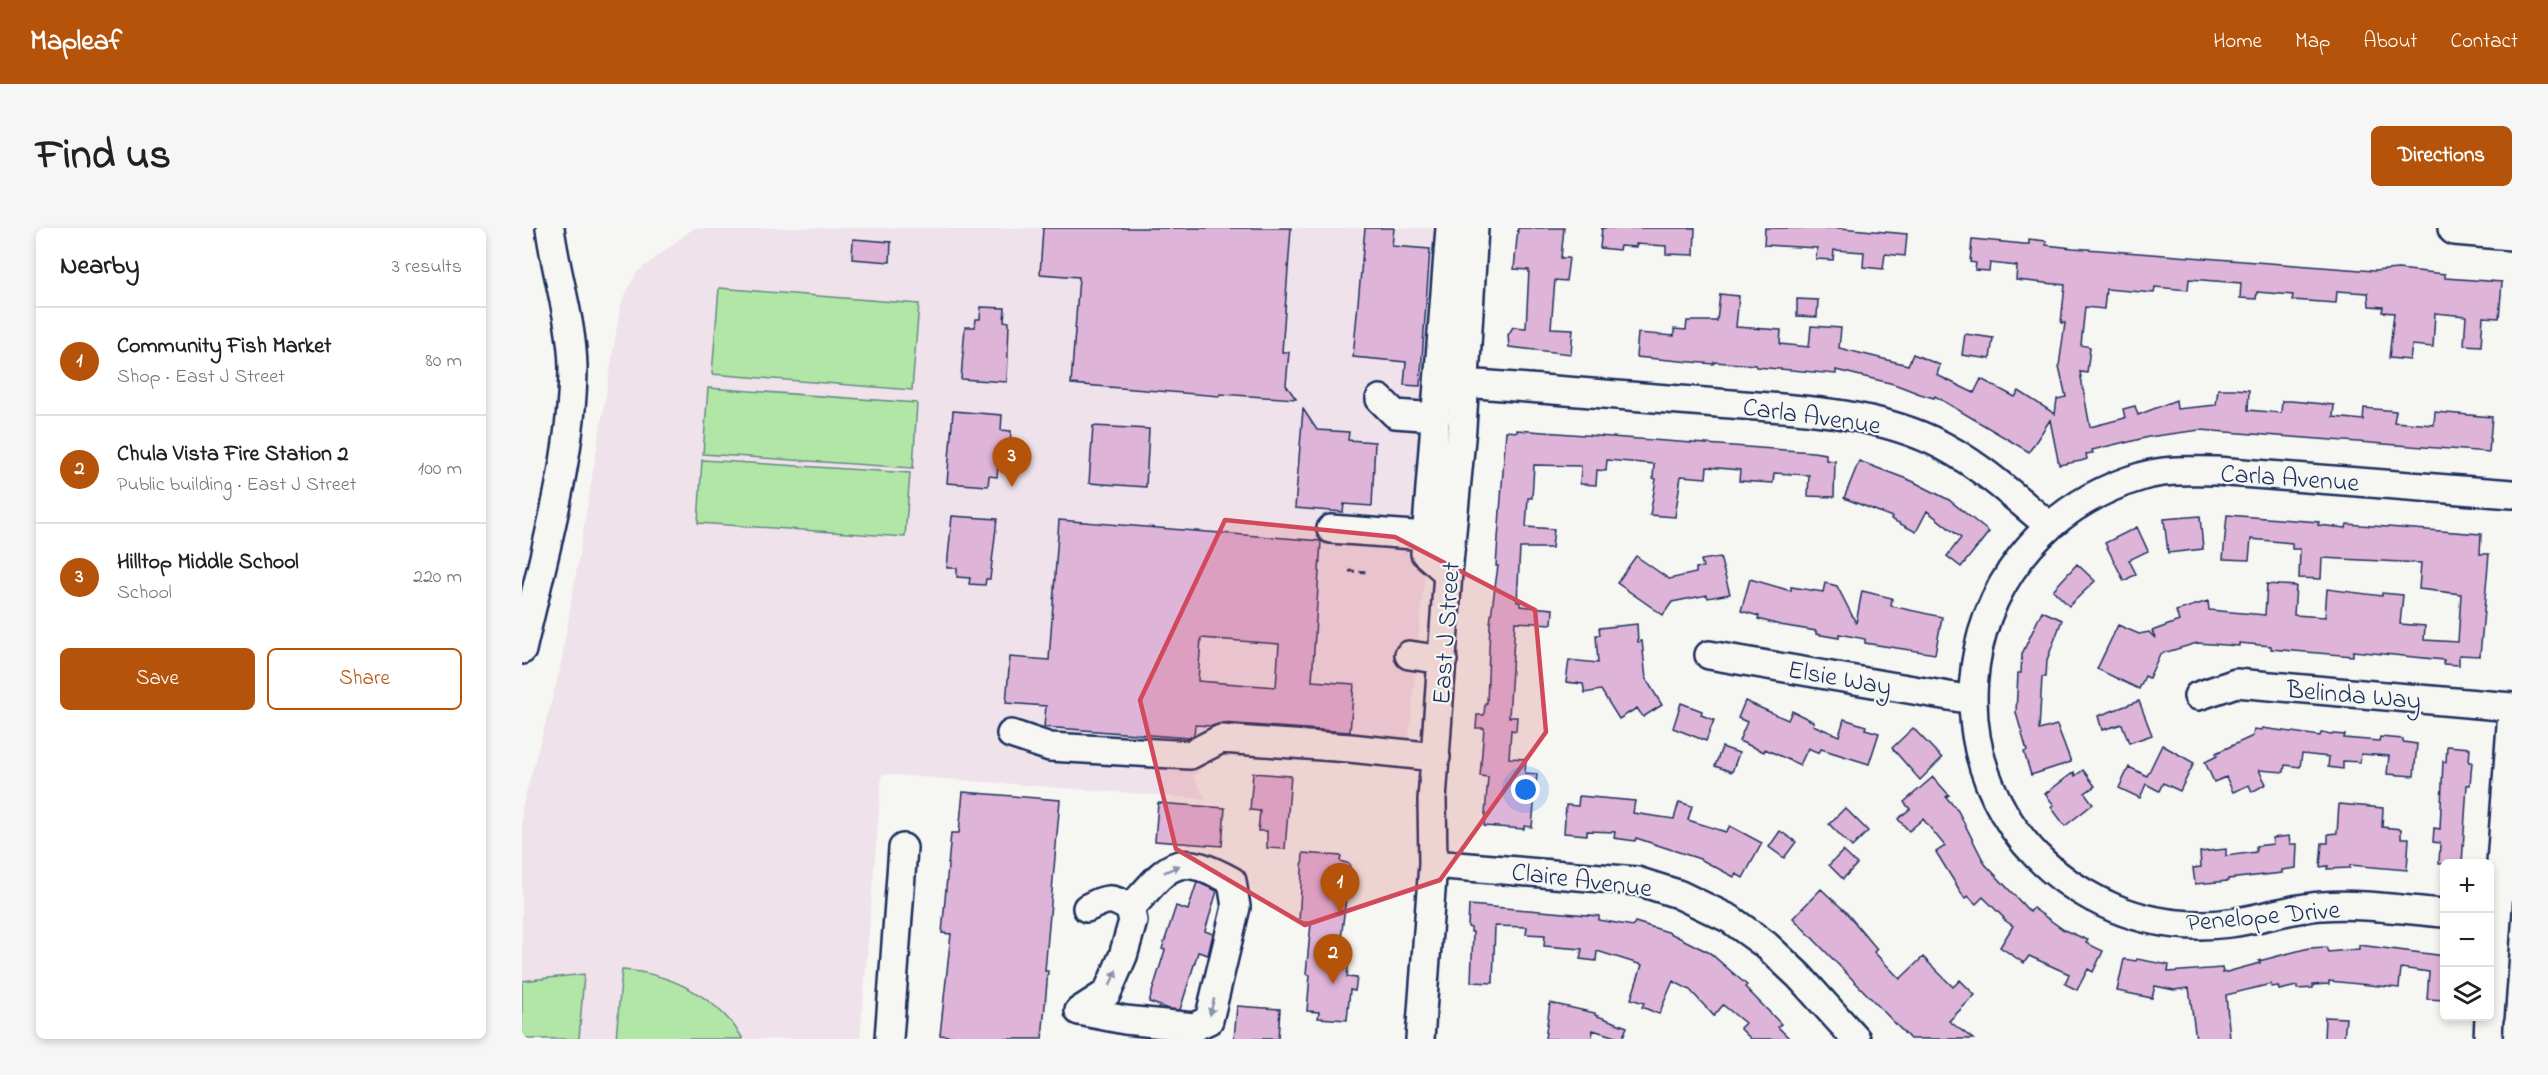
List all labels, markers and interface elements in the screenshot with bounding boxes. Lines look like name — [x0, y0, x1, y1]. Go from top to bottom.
text: Mapleaf — [30, 22, 122, 63]
text: Home — [2213, 27, 2262, 57]
text: Map — [2295, 27, 2330, 57]
text: About — [2363, 27, 2417, 57]
text: Contact — [2450, 27, 2518, 57]
text: Find us — [36, 126, 171, 187]
button: Directions — [2371, 126, 2512, 186]
text: Nearby — [60, 248, 139, 286]
text: 3 results — [392, 253, 462, 282]
text: Community Fish Market — [117, 331, 331, 363]
text: 1 — [76, 347, 83, 376]
text: 80 m — [425, 347, 462, 376]
text: Shop · East J Street — [117, 363, 285, 392]
street label: Carla Avenue — [1740, 389, 1883, 447]
pin: 3 — [992, 438, 1032, 487]
text: Chula Vista Fire Station 2 — [117, 439, 348, 471]
text: 2 — [75, 455, 84, 484]
text: 100 m — [418, 455, 462, 484]
street label: Carla Avenue — [2219, 456, 2361, 504]
text: Public building · East J Street — [117, 471, 356, 500]
text: Hilltop Middle School — [117, 547, 299, 579]
street label: East J Street — [1424, 560, 1472, 706]
text: 3 — [75, 563, 84, 592]
text: 220 m — [413, 563, 462, 592]
text: School — [117, 579, 172, 608]
button: Save — [60, 648, 255, 710]
button: Share — [267, 648, 462, 710]
street label: Elsie Way — [1785, 652, 1894, 708]
street label: Belinda Way — [2284, 672, 2423, 722]
your location — [1511, 775, 1540, 804]
street label: Claire Avenue — [1509, 855, 1654, 909]
map controls — [2440, 859, 2494, 1021]
button: + — [2440, 859, 2494, 913]
one-way arrow — [1163, 864, 1181, 874]
pin: 1 — [1320, 864, 1360, 913]
street label: Penelope Drive — [2185, 892, 2342, 944]
button: − — [2440, 913, 2494, 967]
pin: 2 — [1314, 934, 1352, 984]
button: layers — [2440, 967, 2494, 1021]
one-way arrow — [1109, 969, 1118, 987]
one-way arrow — [1207, 998, 1217, 1016]

